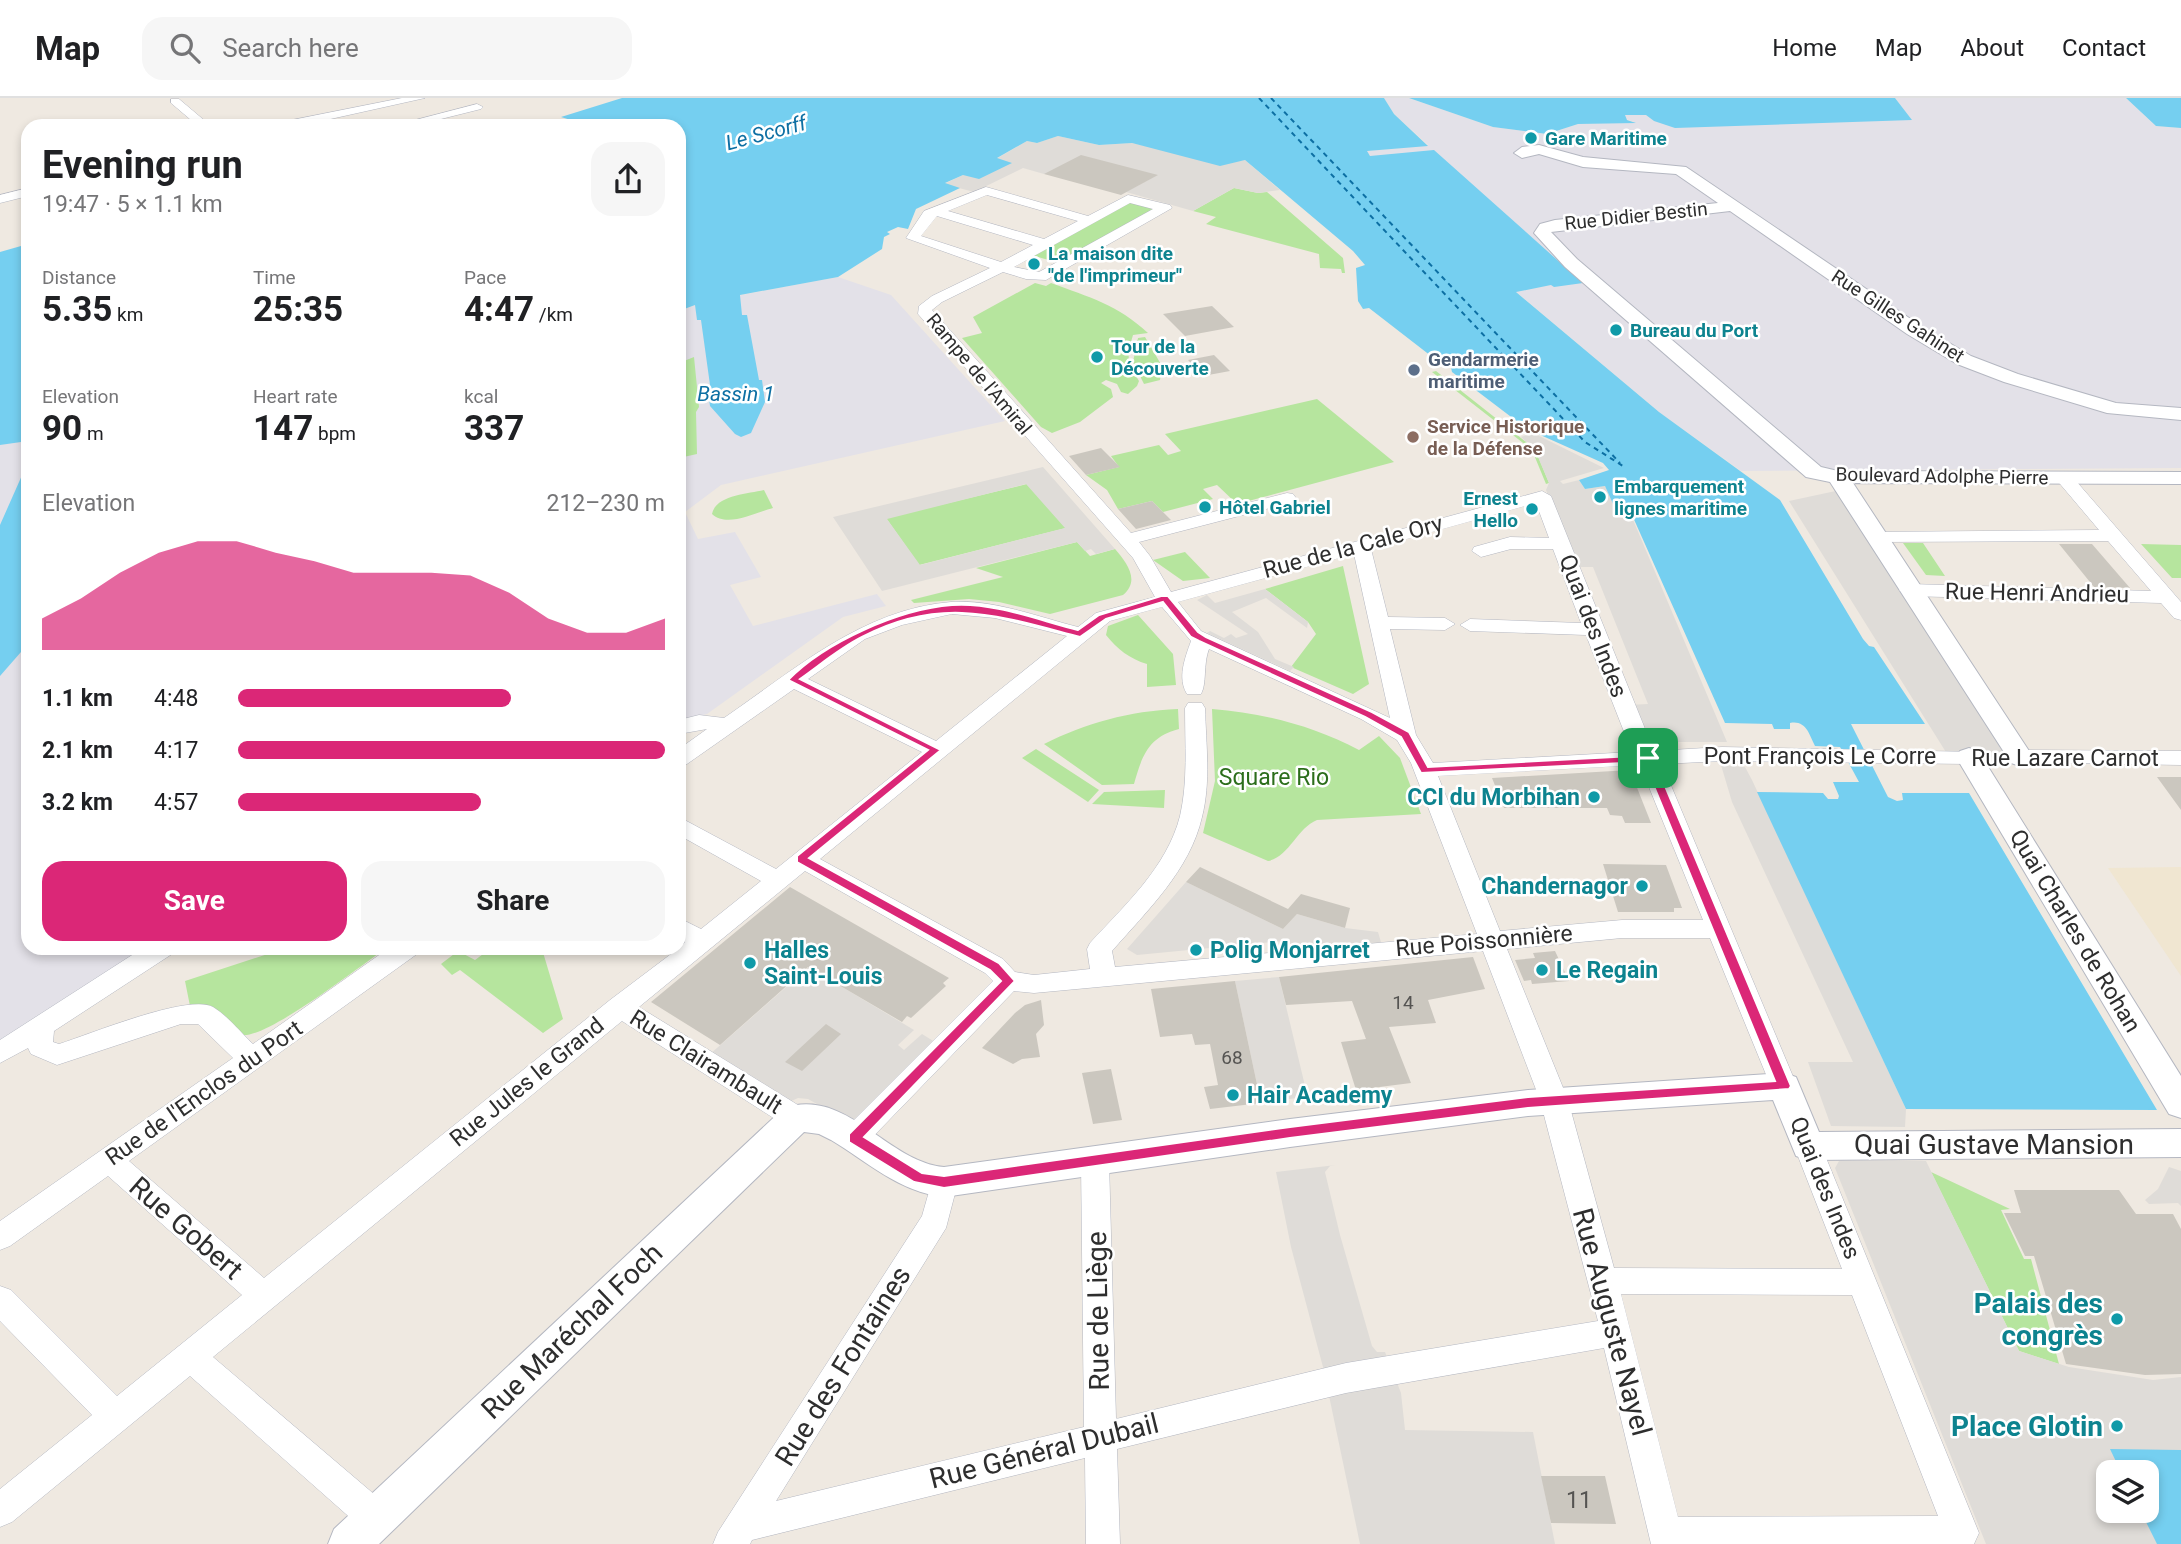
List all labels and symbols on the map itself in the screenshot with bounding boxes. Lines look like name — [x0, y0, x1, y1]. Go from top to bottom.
water label: Le Scorff — [723, 110, 811, 155]
place label: Gare Maritime — [1545, 127, 1667, 150]
marker: Gare Maritime — [1523, 130, 1539, 146]
street label: Rue Didier Bestin — [1563, 197, 1709, 235]
place label: La maison dite "de l'imprimeur" — [1048, 242, 1182, 287]
marker: La maison dite "de l'imprimeur" — [1026, 256, 1042, 272]
street label: Rue Gilles Gahinet — [1827, 265, 1969, 367]
street label: Rampe de l'Amiral — [922, 309, 1036, 439]
place label: Bureau du Port — [1630, 319, 1759, 342]
marker: Bureau du Port — [1608, 322, 1624, 338]
place label: Tour de la Découverte — [1111, 335, 1209, 380]
place label: Gendarmerie maritime — [1428, 348, 1539, 393]
marker: Tour de la Découverte — [1089, 349, 1105, 365]
marker: Gendarmerie maritime — [1406, 362, 1422, 378]
water label: Bassin 1 — [697, 382, 775, 406]
place label: Service Historique de la Défense — [1427, 415, 1584, 460]
marker: Service Historique de la Défense — [1405, 429, 1421, 445]
street label: Boulevard Adolphe Pierre — [1835, 463, 2049, 489]
place label: Embarquement lignes maritime — [1614, 475, 1747, 520]
place label: Ernest Hello — [1463, 487, 1519, 532]
marker: Embarquement lignes maritime — [1592, 489, 1608, 505]
place label: Hôtel Gabriel — [1219, 496, 1331, 519]
marker: Hôtel Gabriel — [1197, 499, 1213, 515]
marker: Ernest Hello — [1524, 501, 1540, 517]
street label: Rue de la Cale Ory — [1260, 510, 1446, 584]
street label: Quai des Indes — [1553, 551, 1633, 701]
street label: Rue Henri Andrieu — [1945, 578, 2129, 608]
pin — [1618, 728, 1678, 788]
street label: Pont François Le Corre — [1704, 743, 1936, 770]
street label: Rue Lazare Carnot — [1971, 745, 2159, 772]
park label: Square Rio — [1219, 764, 1329, 791]
place label: CCI du Morbihan — [1407, 784, 1580, 811]
marker: CCI du Morbihan — [1586, 789, 1602, 805]
street label: Quai Charles de Rohan — [2004, 825, 2146, 1037]
place label: Chandernagor — [1481, 873, 1629, 900]
marker: Chandernagor — [1634, 878, 1650, 894]
street label: Rue Poissonnière — [1394, 920, 1574, 962]
place label: Halles Saint-Louis — [764, 937, 883, 990]
place label: Polig Monjarret — [1210, 937, 1370, 964]
marker: Polig Monjarret — [1188, 942, 1204, 958]
marker: Halles Saint-Louis — [742, 955, 758, 971]
place label: Le Regain — [1556, 957, 1658, 984]
marker: Le Regain — [1534, 962, 1550, 978]
house number: 14 — [1392, 991, 1414, 1014]
street label: Rue Clairambault — [625, 1004, 787, 1120]
street label: Rue Jules le Grand — [445, 1012, 609, 1152]
street label: Rue de l'Enclos du Port — [100, 1015, 308, 1171]
house number: 68 — [1221, 1046, 1243, 1069]
place label: Hair Academy — [1247, 1082, 1393, 1109]
marker: Hair Academy — [1225, 1087, 1241, 1103]
street label: Quai des Indes — [1784, 1113, 1866, 1263]
street label: Quai Gustave Mansion — [1854, 1128, 2134, 1161]
street label: Rue Gobert — [123, 1170, 249, 1286]
street label: Rue Auguste Nayel — [1566, 1205, 1658, 1439]
street label: Rue de Liège — [1080, 1231, 1116, 1391]
street label: Rue Maréchal Foch — [475, 1236, 669, 1426]
street label: Rue des Fontaines — [768, 1260, 918, 1472]
place label: Palais des congrès — [1974, 1287, 2103, 1352]
marker: Palais des congrès — [2109, 1311, 2125, 1327]
street label: Rue Général Dubail — [926, 1407, 1162, 1495]
place label: Place Glotin — [1951, 1410, 2103, 1443]
marker: Place Glotin — [2109, 1418, 2125, 1434]
house number: 11 — [1566, 1487, 1592, 1514]

